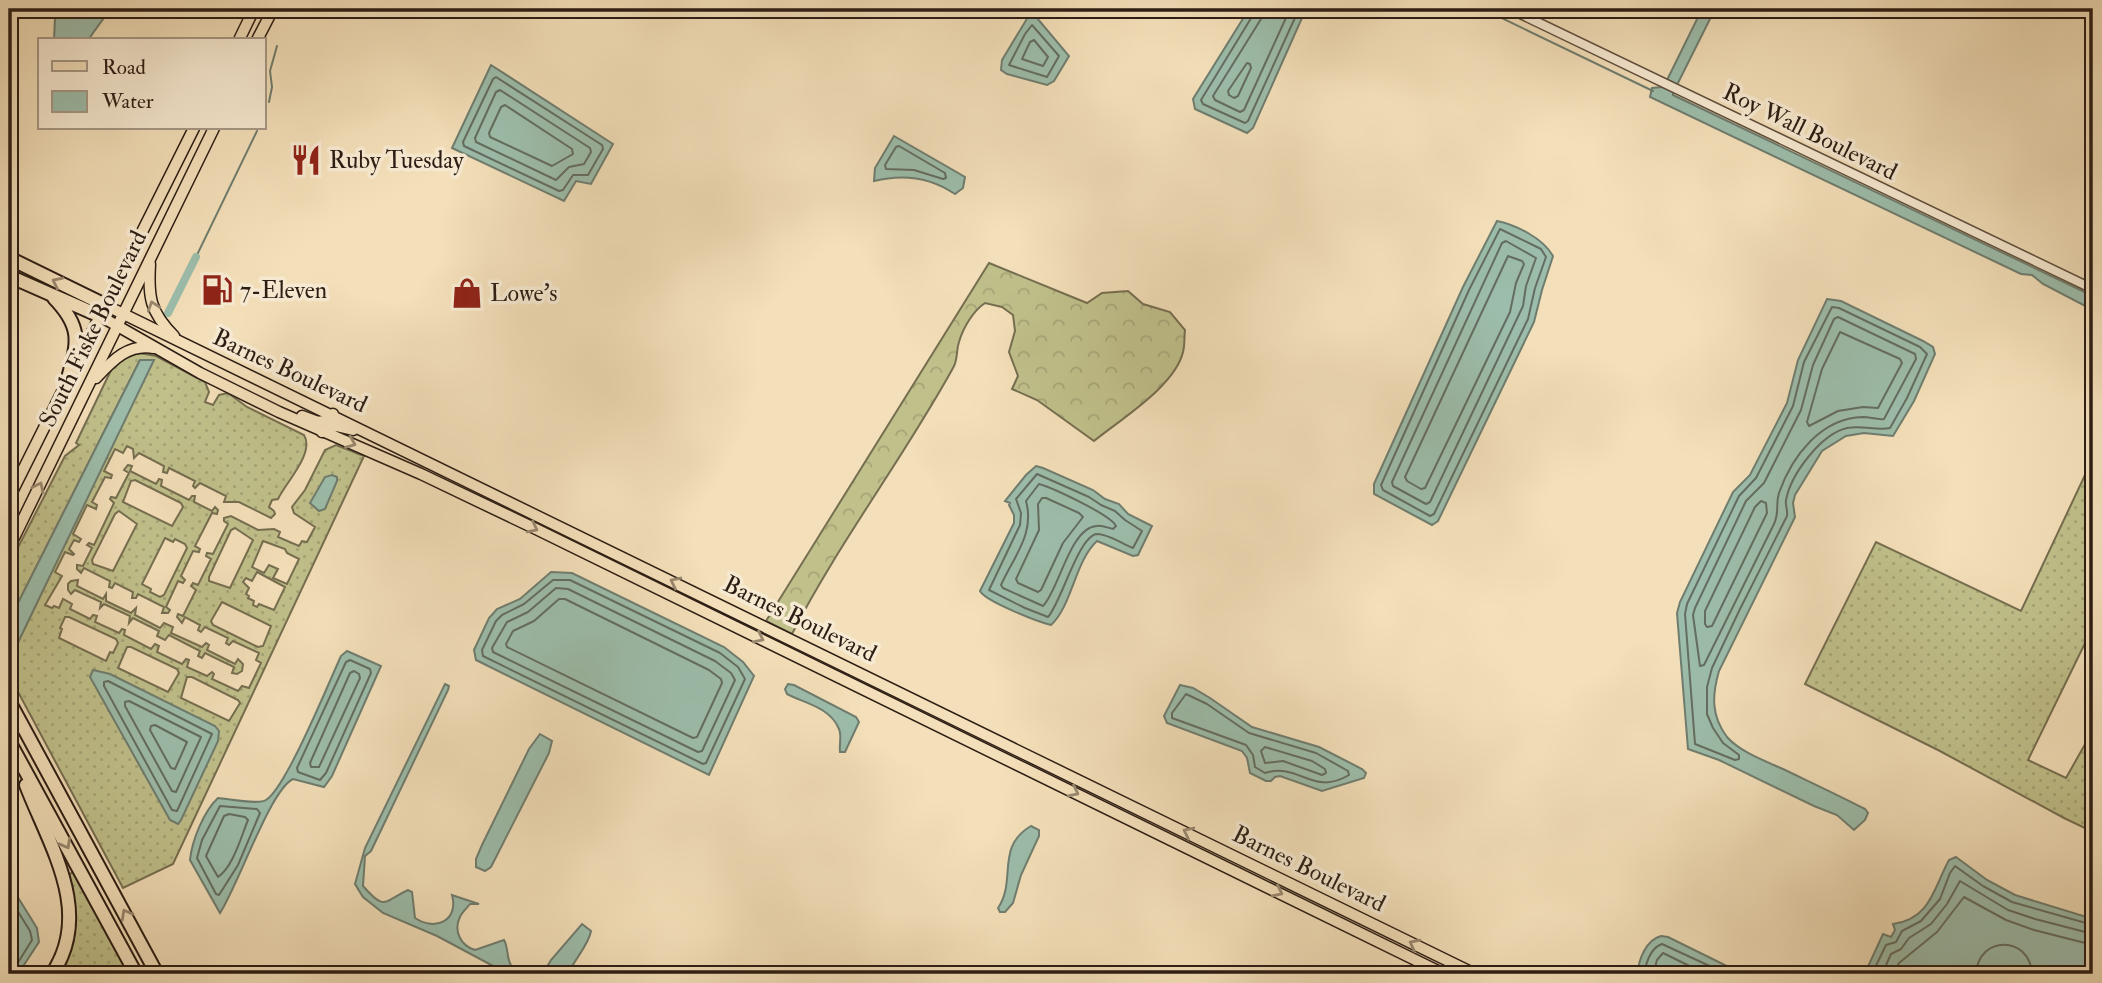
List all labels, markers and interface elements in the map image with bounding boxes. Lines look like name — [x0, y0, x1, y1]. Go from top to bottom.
legend — [38, 38, 266, 130]
text: Road — [102, 54, 147, 81]
street label: Roy Wall Boulevard — [1718, 76, 1902, 188]
text: Water — [101, 88, 154, 115]
restaurant icon: Ruby Tuesday — [289, 143, 323, 177]
place label: Ruby Tuesday — [329, 145, 464, 176]
street label: South Fiske Boulevard — [32, 225, 154, 432]
fuel station icon: 7-Eleven — [200, 273, 234, 307]
place label: 7-Eleven — [240, 275, 327, 306]
one-way arrow — [52, 276, 64, 290]
shop icon: Lowe's — [450, 276, 484, 310]
place label: Lowe's — [490, 278, 558, 309]
one-way arrow — [147, 300, 162, 312]
street label: Barnes Boulevard — [208, 322, 372, 420]
one-way arrow — [344, 435, 356, 449]
one-way arrow — [31, 482, 45, 494]
one-way arrow — [526, 519, 538, 533]
street label: Barnes Boulevard — [718, 569, 882, 670]
one-way arrow — [670, 576, 682, 590]
one-way arrow — [752, 630, 764, 644]
one-way arrow — [1067, 784, 1079, 798]
street label: Barnes Boulevard — [1227, 819, 1391, 920]
one-way arrow — [1183, 827, 1195, 841]
one-way arrow — [58, 837, 71, 849]
one-way arrow — [1271, 884, 1283, 898]
one-way arrow — [121, 908, 134, 921]
one-way arrow — [1409, 938, 1421, 952]

